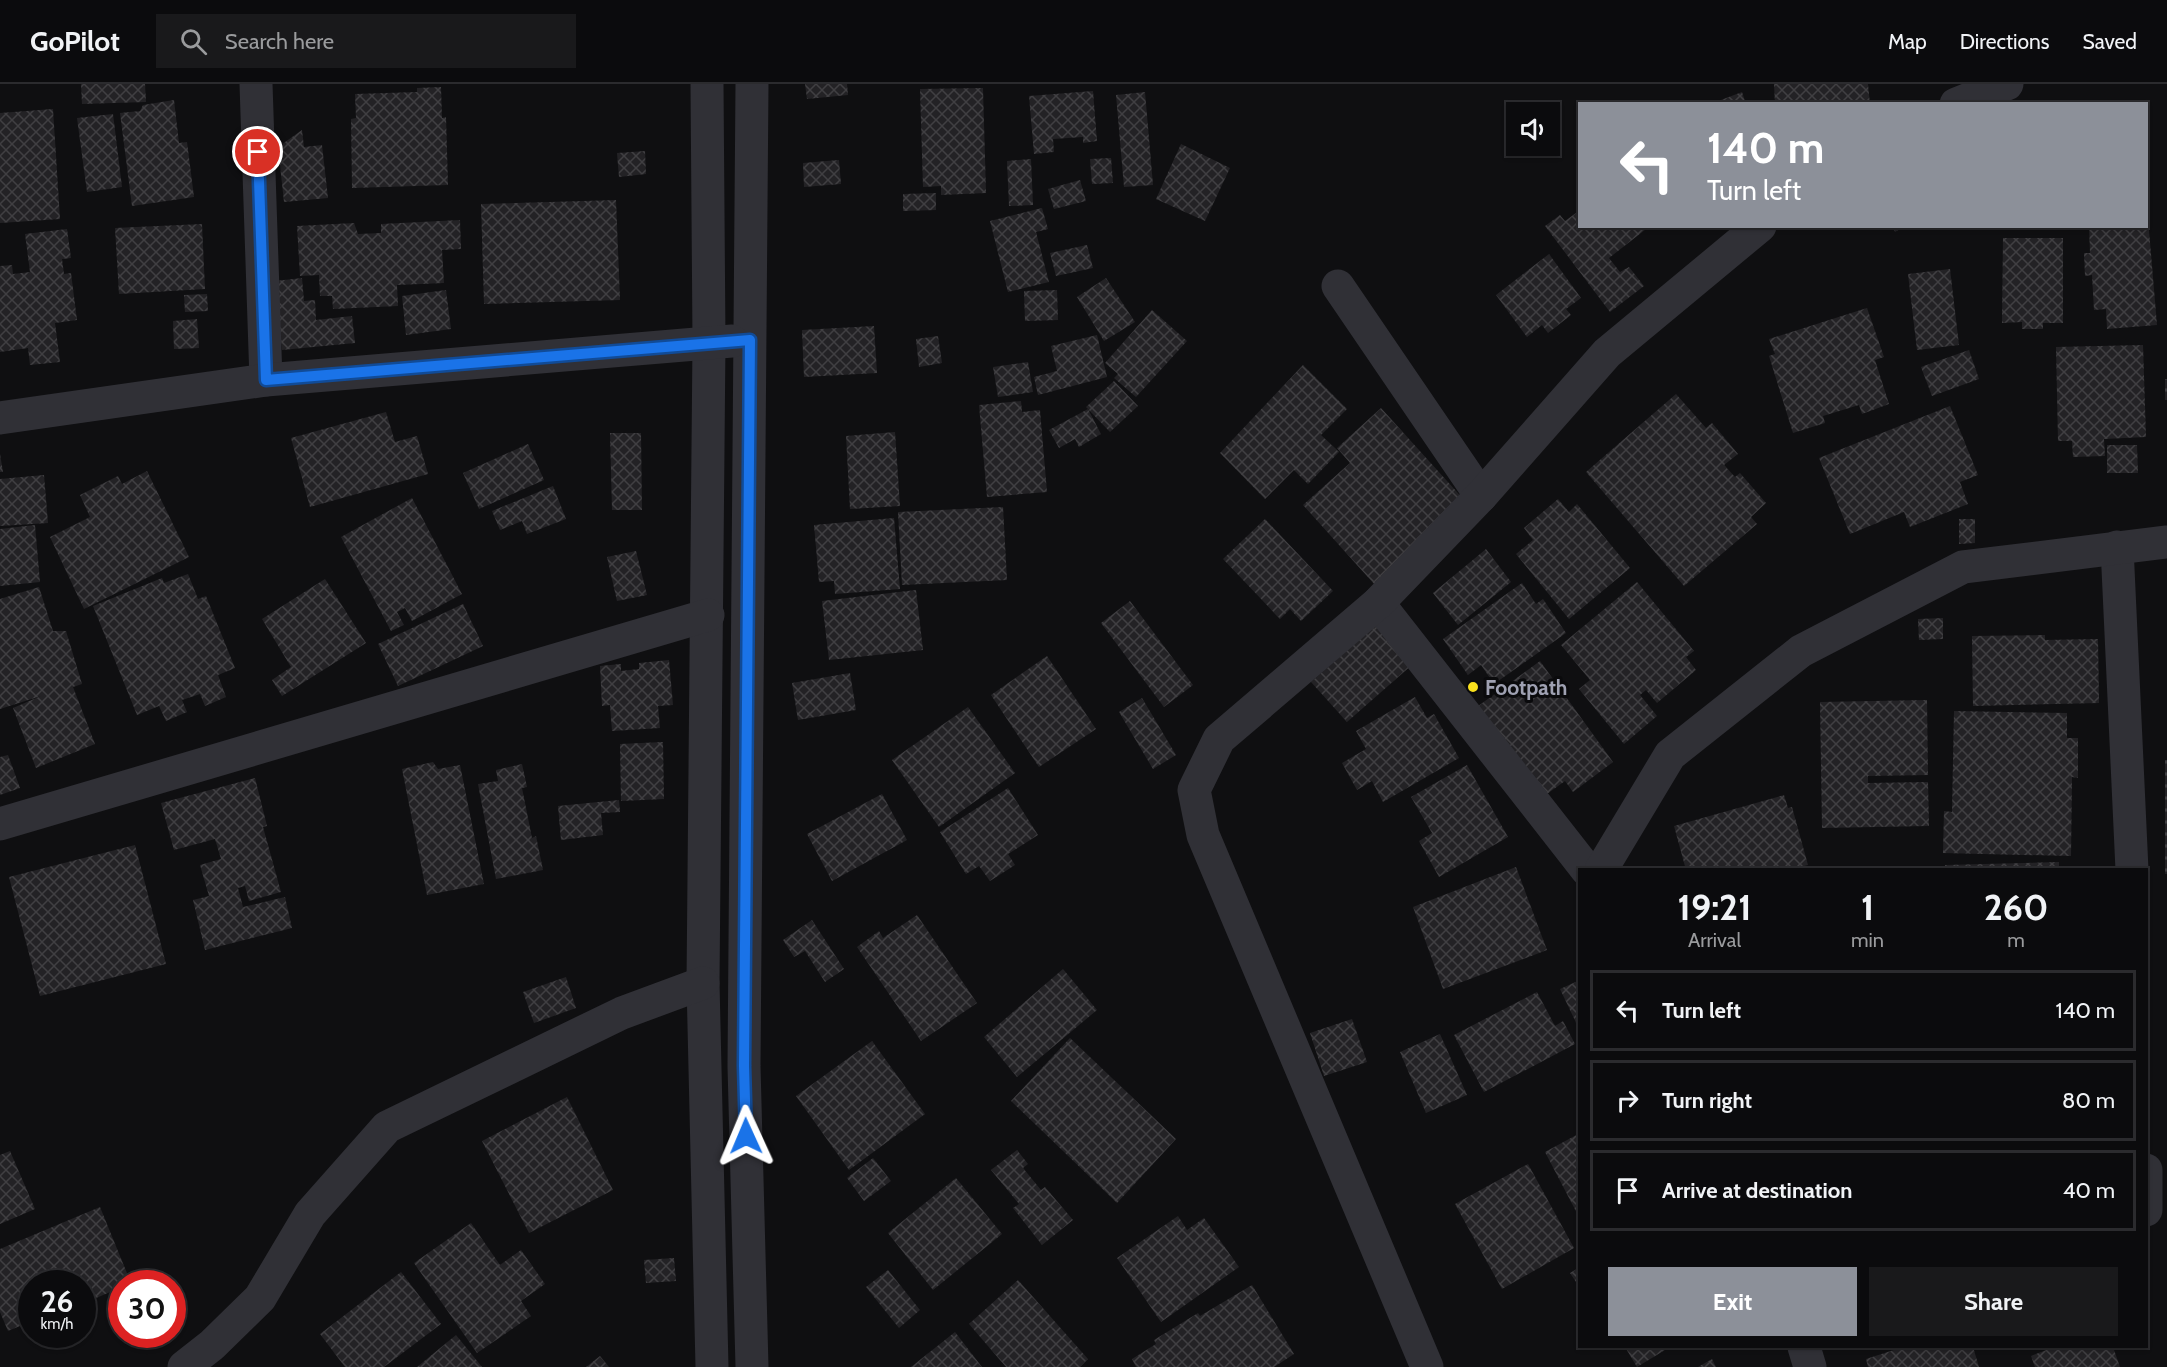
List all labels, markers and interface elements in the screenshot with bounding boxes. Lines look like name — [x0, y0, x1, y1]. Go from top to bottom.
search box — [156, 14, 576, 68]
text: GoPilot — [30, 24, 120, 58]
icon: search — [177, 25, 210, 58]
text: Search here — [225, 28, 334, 55]
text: Map — [1888, 29, 1927, 54]
text: Directions — [1960, 29, 2049, 54]
text: Saved — [2082, 29, 2137, 54]
map controls — [1506, 102, 1560, 156]
button: sound — [1506, 102, 1560, 156]
text: 140 m — [1707, 122, 1824, 174]
pin — [232, 126, 283, 177]
icon: left — [1608, 126, 1686, 204]
icon: arrive — [241, 135, 274, 168]
text: Turn left — [1707, 174, 1801, 207]
place label: Footpath — [1485, 675, 1567, 700]
marker: Footpath — [1466, 680, 1480, 694]
text: 19:21 — [1678, 885, 1751, 929]
text: 1 — [1861, 885, 1874, 929]
text: 260 — [1984, 885, 2048, 929]
text: Arrival — [1688, 928, 1741, 952]
text: min — [1851, 928, 1884, 952]
text: m — [2007, 928, 2025, 952]
icon: left — [1611, 994, 1644, 1027]
text: Turn left — [1662, 997, 1741, 1024]
text: 140 m — [2056, 997, 2115, 1024]
icon: right — [1611, 1084, 1644, 1117]
text: Turn right — [1662, 1087, 1752, 1114]
text: 80 m — [2062, 1087, 2115, 1114]
position arrow — [714, 1104, 778, 1168]
icon: arrive — [1611, 1174, 1644, 1207]
text: Arrive at destination — [1662, 1177, 1852, 1204]
text: 40 m — [2063, 1177, 2115, 1204]
button: Exit — [1608, 1267, 1857, 1336]
button: Share — [1869, 1267, 2118, 1336]
speed limit sign: 30 — [108, 1270, 186, 1348]
text: 26 — [41, 1283, 73, 1320]
text: km/h — [41, 1315, 73, 1333]

